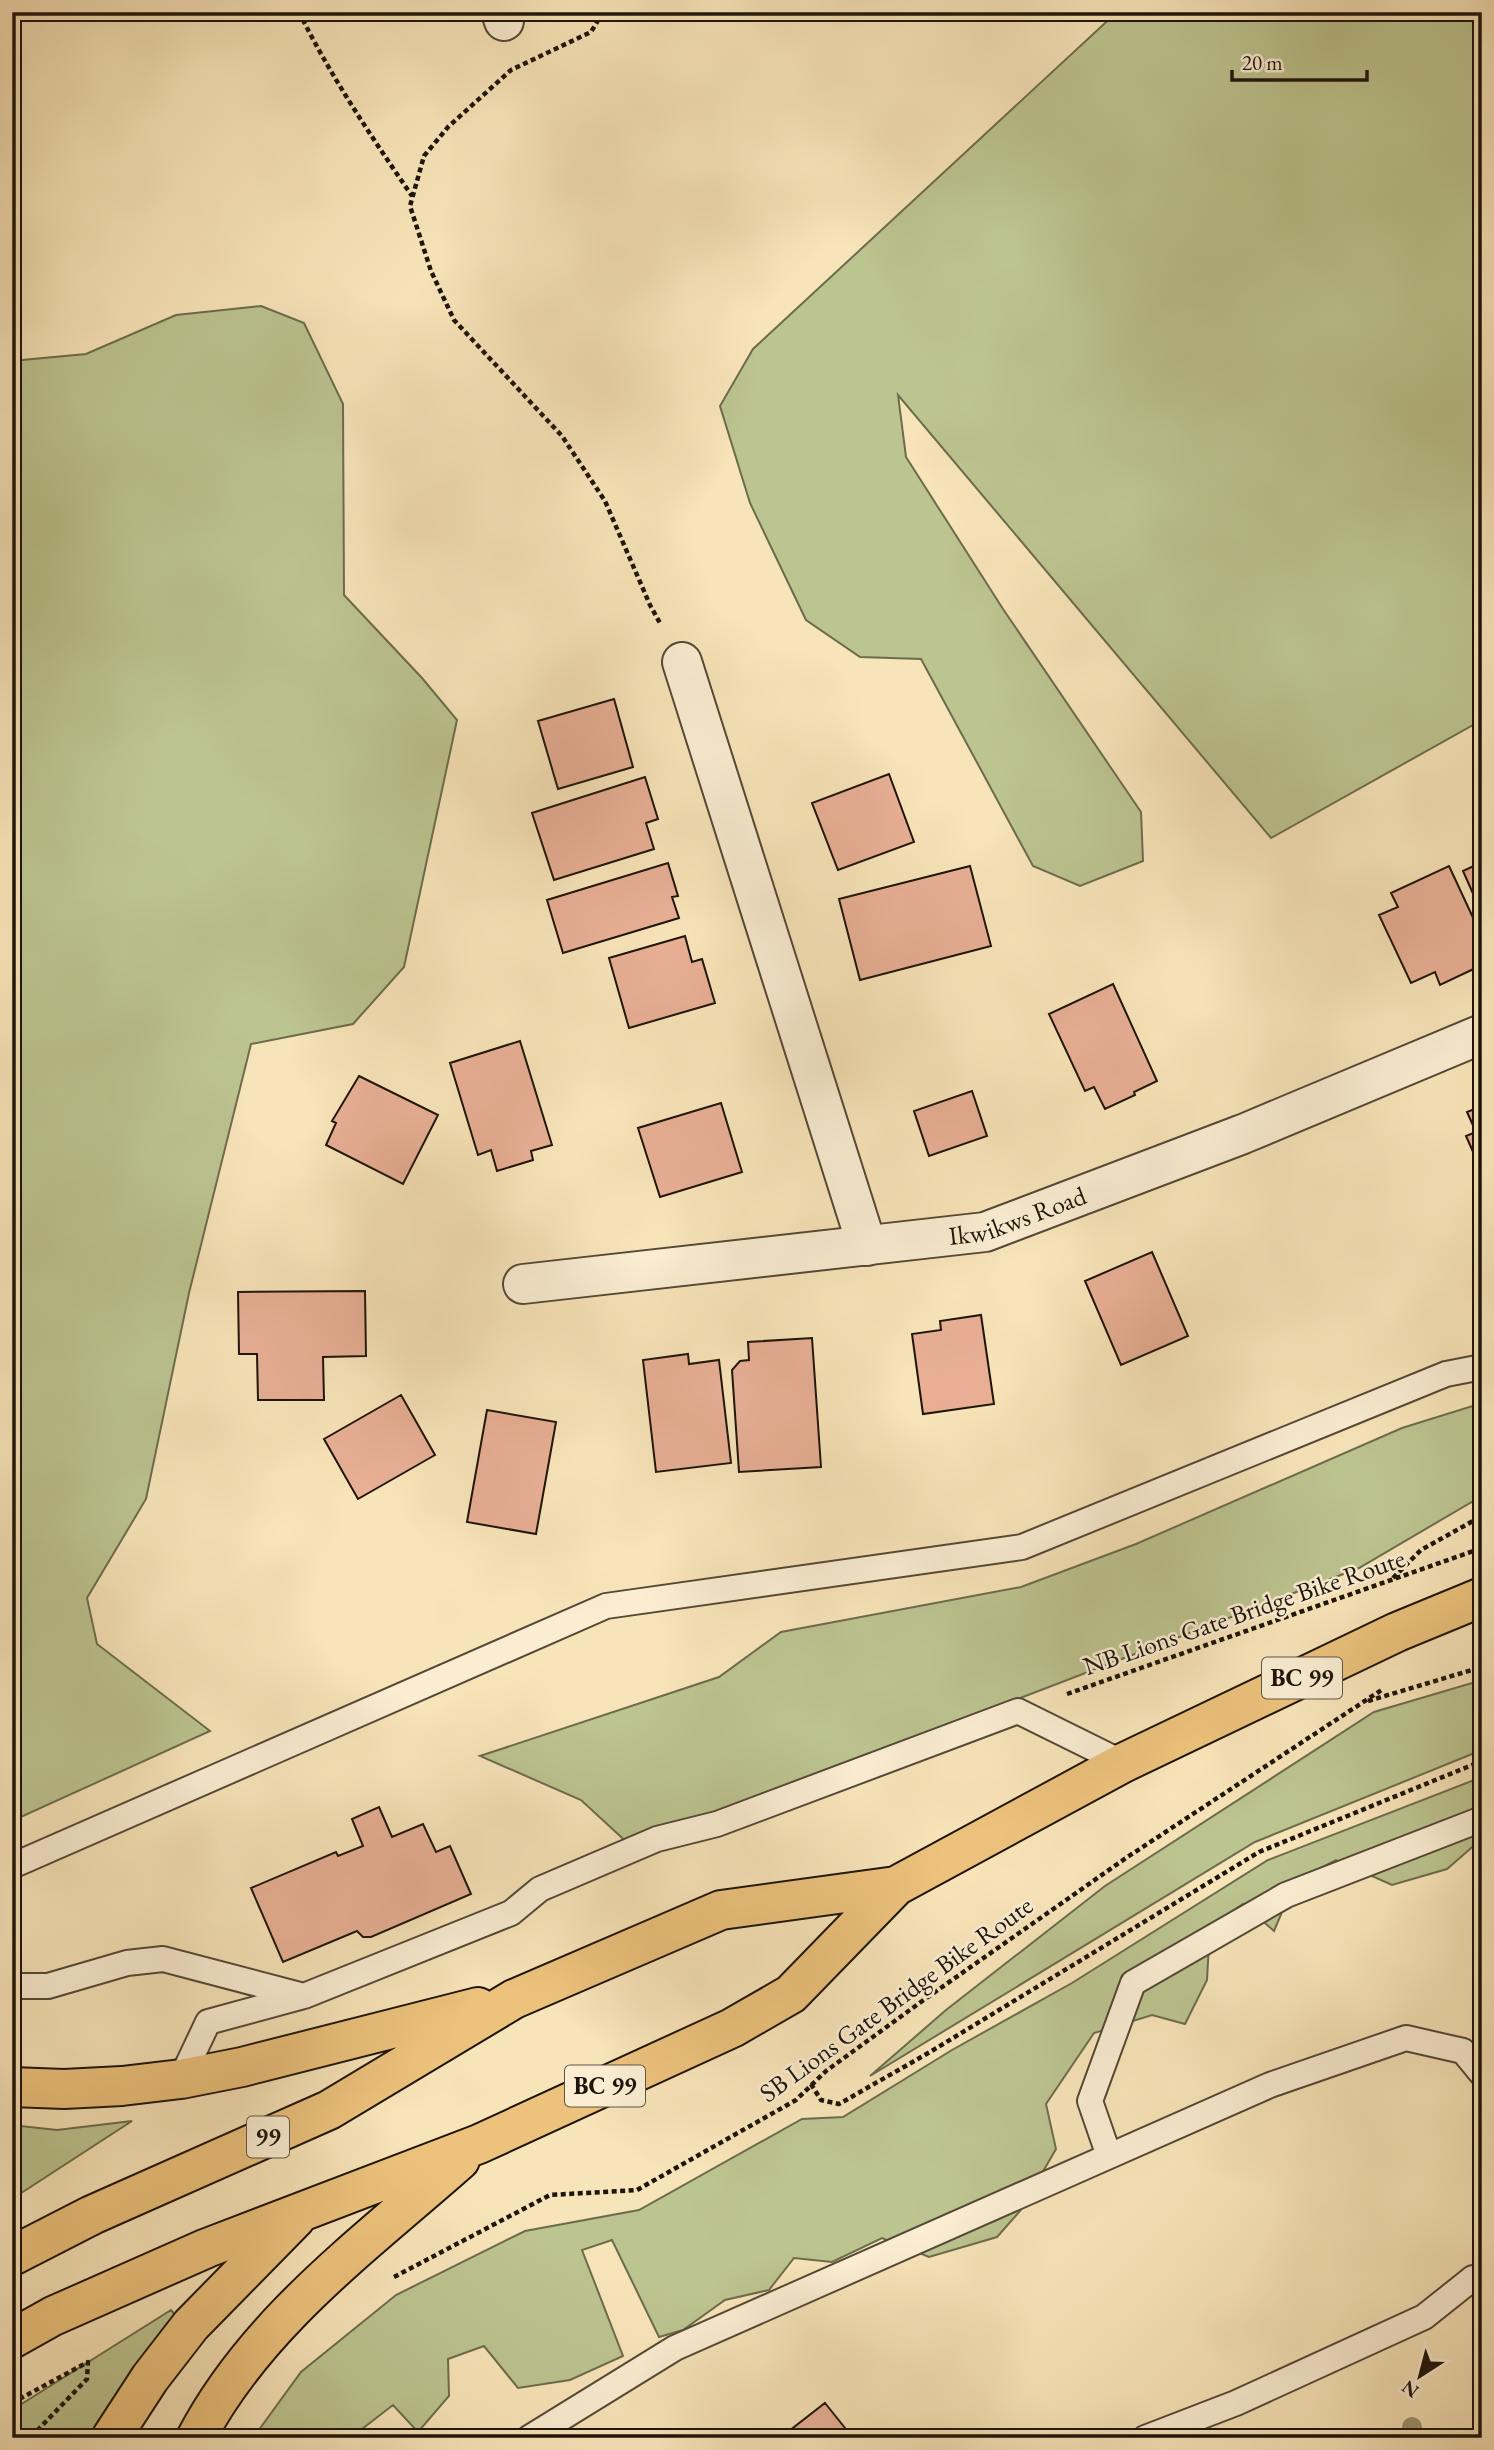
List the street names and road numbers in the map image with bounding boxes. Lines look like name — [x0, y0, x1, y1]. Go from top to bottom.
street label: Ikwikws Road — [947, 1178, 1092, 1253]
street label: NB Lions Gate Bridge Bike Route — [1079, 1541, 1409, 1683]
road number: BC 99 — [1262, 1658, 1342, 1698]
street label: SB Lions Gate Bridge Bike Route — [753, 1888, 1039, 2110]
road number: BC 99 — [565, 2066, 645, 2106]
road number: 99 — [247, 2116, 289, 2158]

